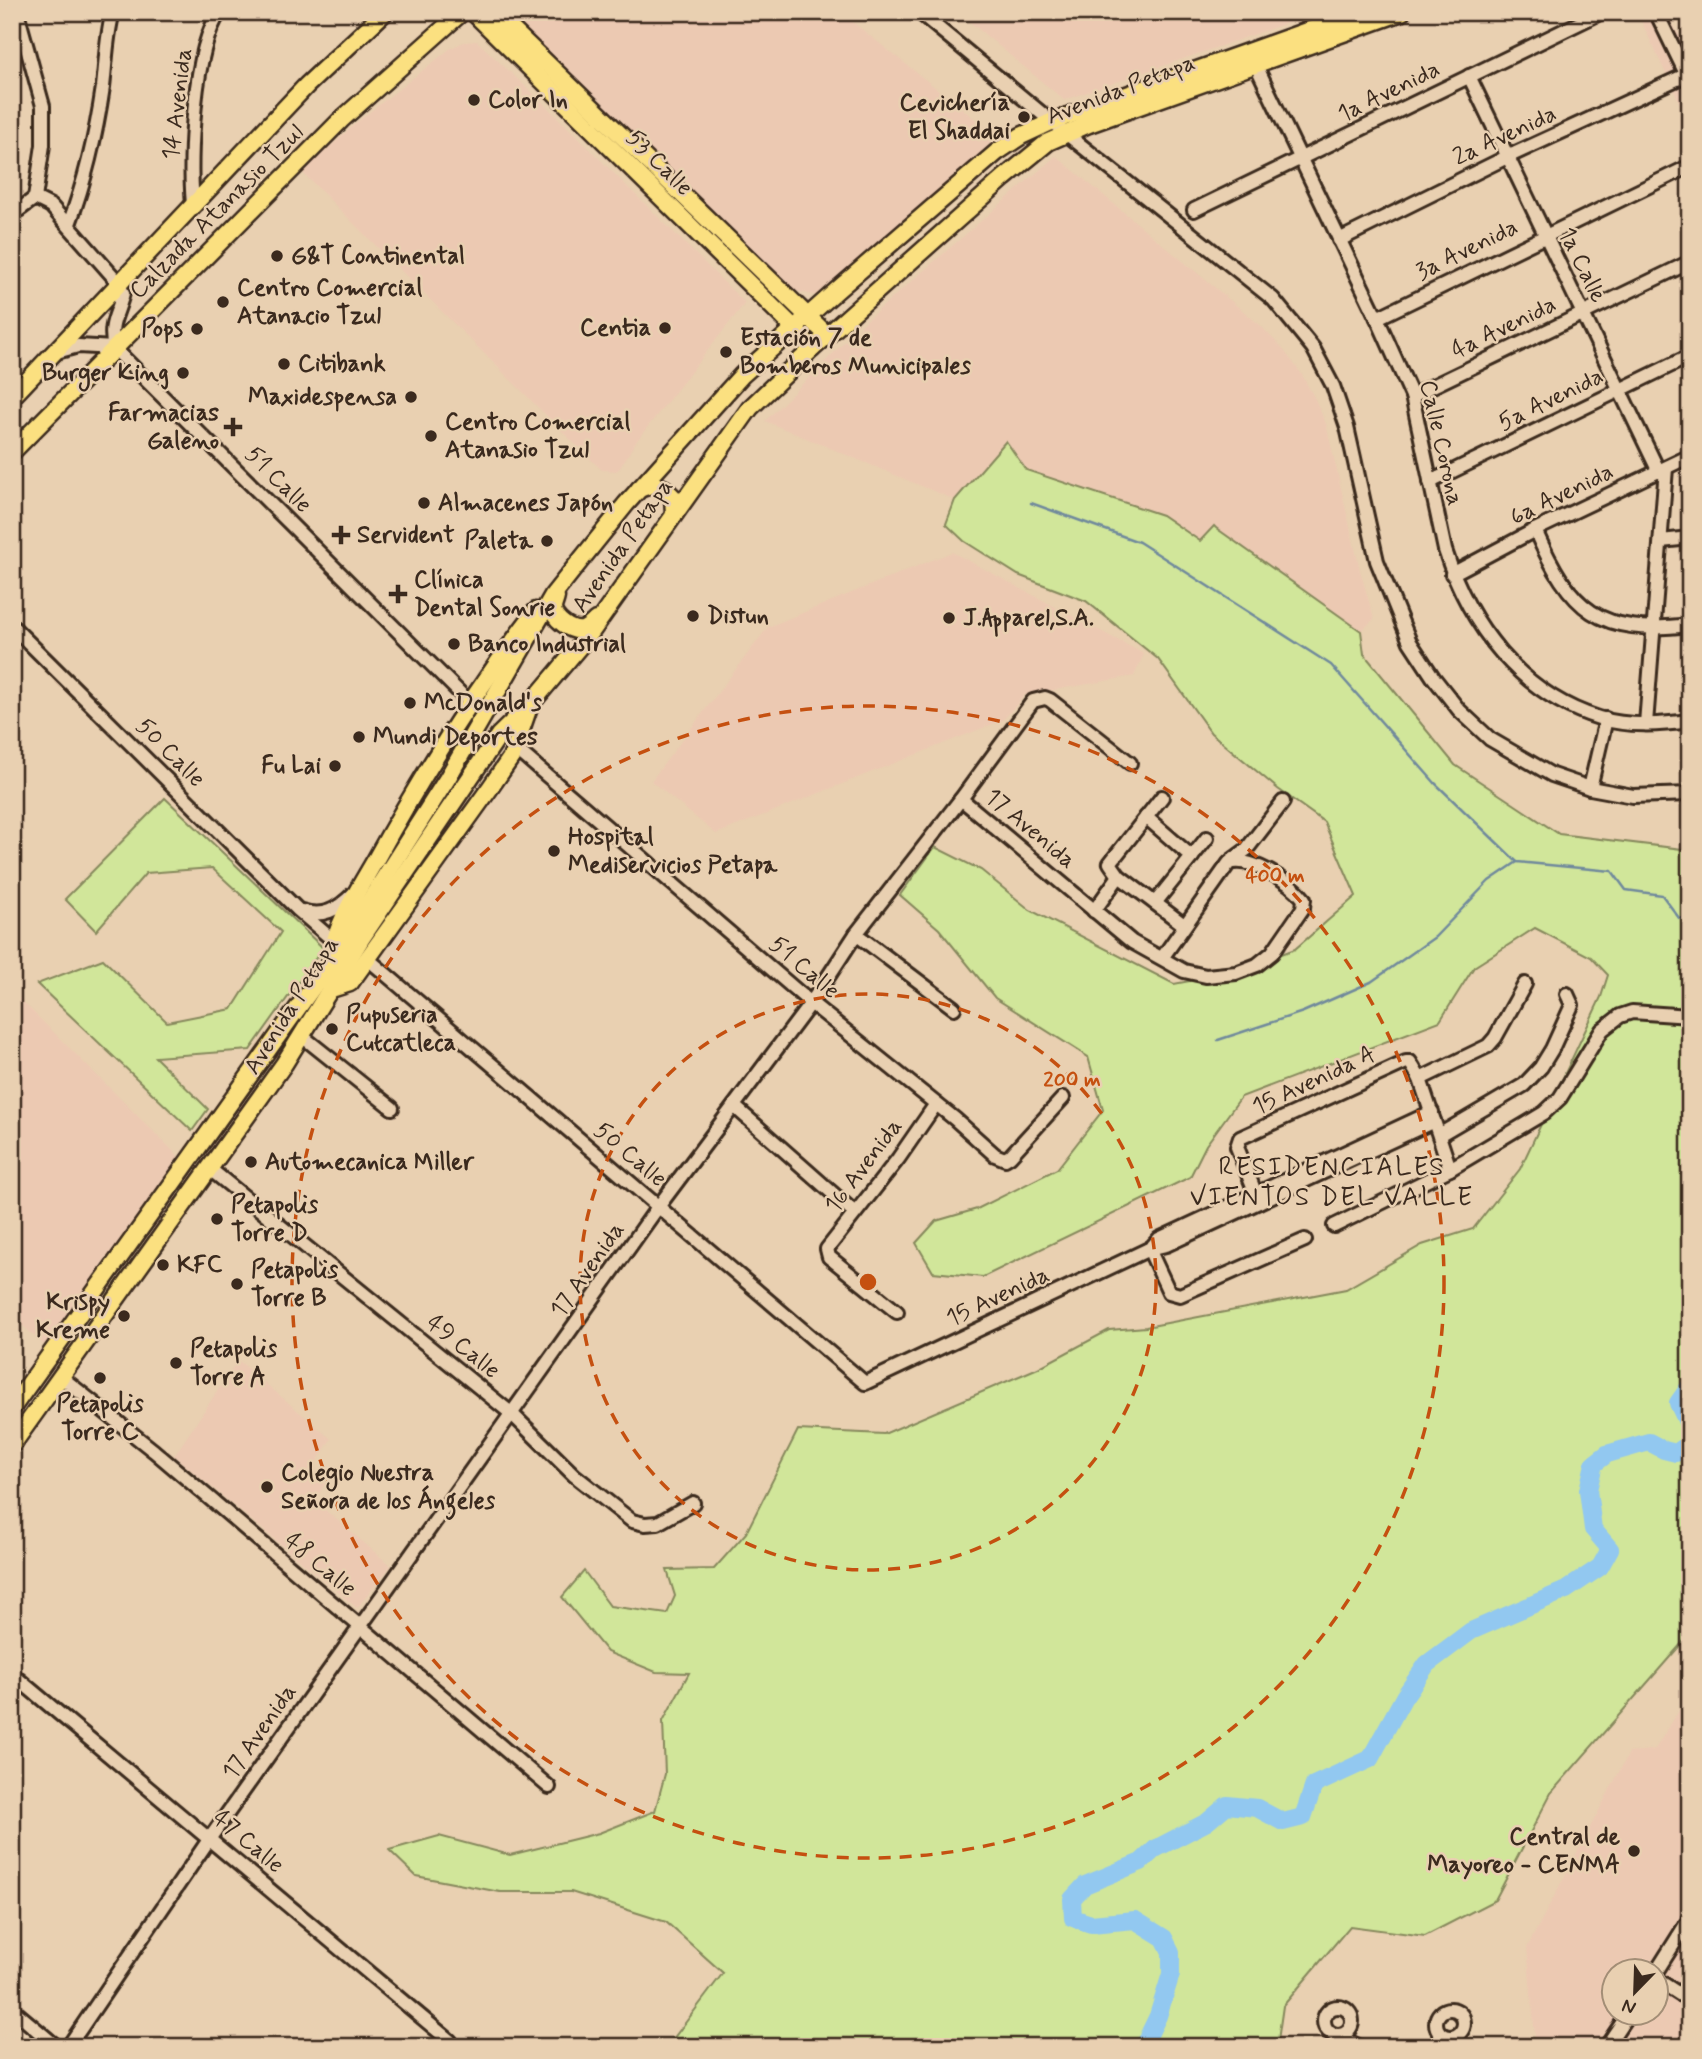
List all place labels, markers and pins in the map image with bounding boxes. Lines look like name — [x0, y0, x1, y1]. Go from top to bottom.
place label: Color In — [488, 85, 568, 116]
place label: Cevichería El Shaddai — [899, 88, 1010, 147]
marker: Color In — [466, 92, 482, 108]
marker: Cevichería El Shaddai — [1016, 109, 1032, 125]
place label: G&T Continental — [291, 241, 465, 272]
marker: G&T Continental — [269, 248, 285, 264]
place label: Centro Comercial Atanacio Tzul — [237, 273, 422, 332]
marker: Centro Comercial Atanacio Tzul — [215, 294, 231, 310]
place label: Centia — [580, 313, 651, 344]
place label: Pops — [141, 314, 184, 345]
marker: Centia — [657, 320, 673, 336]
marker: Pops — [189, 321, 205, 337]
place label: Estación 7 de Bomberos Municipales — [740, 323, 971, 382]
marker: Estación 7 de Bomberos Municipales — [718, 344, 734, 360]
place label: Citibank — [298, 349, 386, 380]
marker: Citibank — [276, 356, 292, 372]
place label: Burger King — [42, 358, 169, 392]
marker: Burger King — [175, 365, 191, 381]
place label: Maxidespensa — [248, 382, 397, 413]
marker: Maxidespensa — [403, 389, 419, 405]
place label: Farmacias Galeno — [108, 398, 219, 457]
place label: Centro Comercial Atanasio Tzul — [445, 407, 630, 466]
marker: Farmacias Galeno — [225, 419, 241, 435]
marker: Centro Comercial Atanasio Tzul — [423, 428, 439, 444]
place label: Almacenes Japón — [438, 488, 613, 519]
marker: Almacenes Japón — [416, 495, 432, 511]
place label: Servident — [357, 520, 455, 551]
marker: Servident — [331, 525, 351, 545]
place label: Paleta — [464, 526, 534, 557]
marker: Paleta — [539, 533, 555, 549]
place label: Clínica Dental Sonrie — [414, 565, 556, 624]
marker: Clínica Dental Sonrie — [388, 584, 408, 604]
place label: Distun — [707, 601, 769, 632]
place label: J.Apparel,S.A. — [963, 603, 1094, 637]
marker: Distun — [685, 608, 701, 624]
marker: J.Apparel,S.A. — [941, 610, 957, 626]
place label: Banco Industrial — [468, 629, 626, 660]
marker: Banco Industrial — [446, 636, 462, 652]
place label: McDonald's — [424, 688, 542, 719]
marker: McDonald's — [402, 695, 418, 711]
place label: Mundi Deportes — [373, 722, 538, 753]
marker: Mundi Deportes — [351, 729, 367, 745]
place label: Fu Lai — [261, 751, 321, 782]
marker: Fu Lai — [327, 758, 343, 774]
place label: Hospital Mediservicios Petapa — [568, 822, 778, 881]
marker: Hospital Mediservicios Petapa — [546, 843, 562, 859]
place label: Pupuseria Cutcatleca — [346, 1000, 456, 1059]
marker: Pupuseria Cutcatleca — [324, 1021, 340, 1037]
place label: Automecanica Miller — [265, 1147, 475, 1178]
marker: Automecanica Miller — [243, 1154, 259, 1170]
place label: Petapolis Torre D — [231, 1190, 319, 1249]
marker: Petapolis Torre D — [209, 1211, 225, 1227]
place label: KFC — [177, 1250, 223, 1281]
place label: Petapolis Torre B — [251, 1255, 339, 1314]
marker: KFC — [155, 1257, 171, 1273]
centre of rings — [856, 1270, 880, 1294]
marker: Petapolis Torre B — [229, 1276, 245, 1292]
place label: Krispy Kreme — [36, 1287, 110, 1346]
marker: Krispy Kreme — [116, 1308, 132, 1324]
place label: Petapolis Torre A — [190, 1334, 278, 1393]
marker: Petapolis Torre A — [168, 1355, 184, 1371]
marker: Petapolis Torre C — [92, 1370, 108, 1386]
place label: Petapolis Torre C — [56, 1389, 144, 1448]
place label: Colegio Nuestra Señora de los Ángeles — [281, 1458, 496, 1520]
marker: Colegio Nuestra Señora de los Ángeles — [259, 1479, 275, 1495]
place label: Central de Mayoreo - CENMA — [1427, 1822, 1621, 1881]
marker: Central de Mayoreo - CENMA — [1626, 1843, 1642, 1859]

